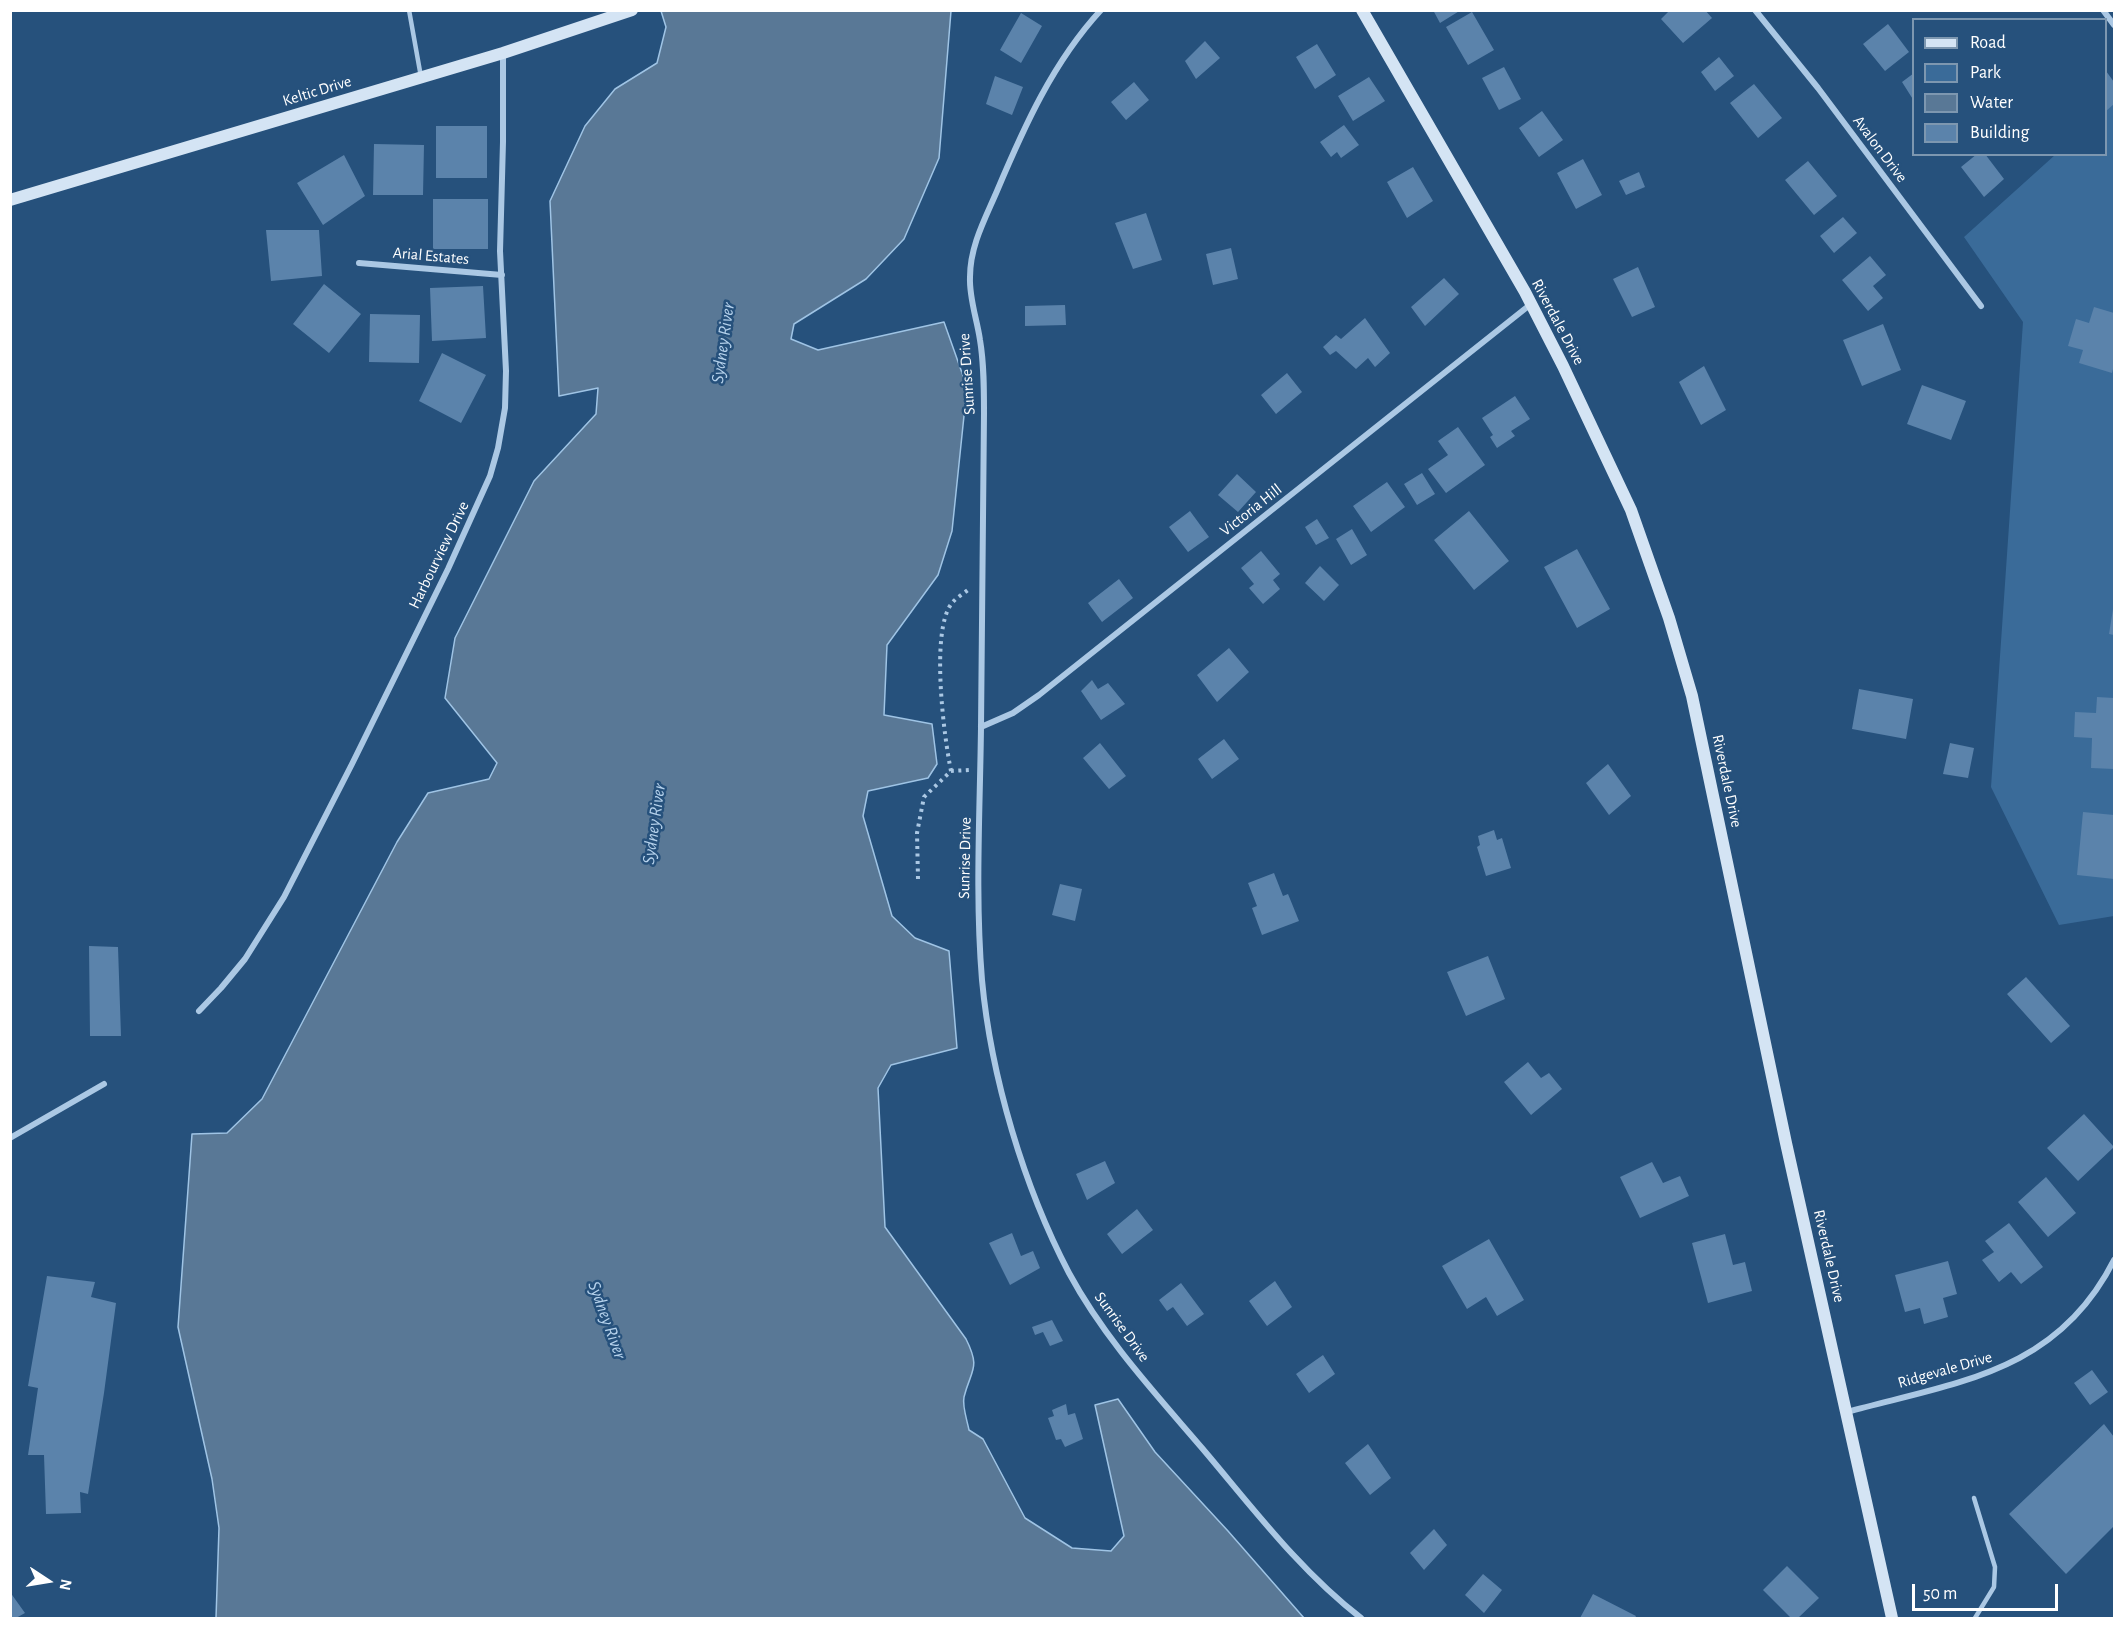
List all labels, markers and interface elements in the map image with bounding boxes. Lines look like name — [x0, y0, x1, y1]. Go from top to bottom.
legend — [1912, 18, 2107, 156]
text: Road — [1970, 34, 2006, 52]
text: Park — [1970, 64, 2001, 82]
street label: Keltic Drive — [280, 71, 354, 111]
text: Water — [1970, 94, 2013, 112]
street label: Avalon Drive — [1849, 112, 1911, 186]
text: Building — [1970, 124, 2029, 142]
street label: Arial Estates — [392, 243, 470, 269]
street label: Riverdale Drive — [1527, 276, 1589, 368]
water label: Sydney River — [707, 301, 739, 385]
street label: Sunrise Drive — [955, 332, 979, 416]
street label: Victoria Hill — [1216, 480, 1286, 540]
street label: Harbourview Drive — [405, 498, 473, 612]
street label: Riverdale Drive — [1708, 733, 1746, 829]
water label: Sydney River — [638, 782, 670, 866]
street label: Sunrise Drive — [955, 817, 975, 899]
street label: Riverdale Drive — [1809, 1208, 1849, 1304]
water label: Sydney River — [583, 1278, 631, 1362]
street label: Sunrise Drive — [1090, 1288, 1154, 1366]
street label: Ridgevale Drive — [1896, 1347, 1994, 1393]
north arrow — [18, 1551, 78, 1611]
scale bar — [1915, 1572, 2060, 1610]
text: N — [57, 1578, 75, 1592]
text: 50 m — [1923, 1585, 1957, 1603]

